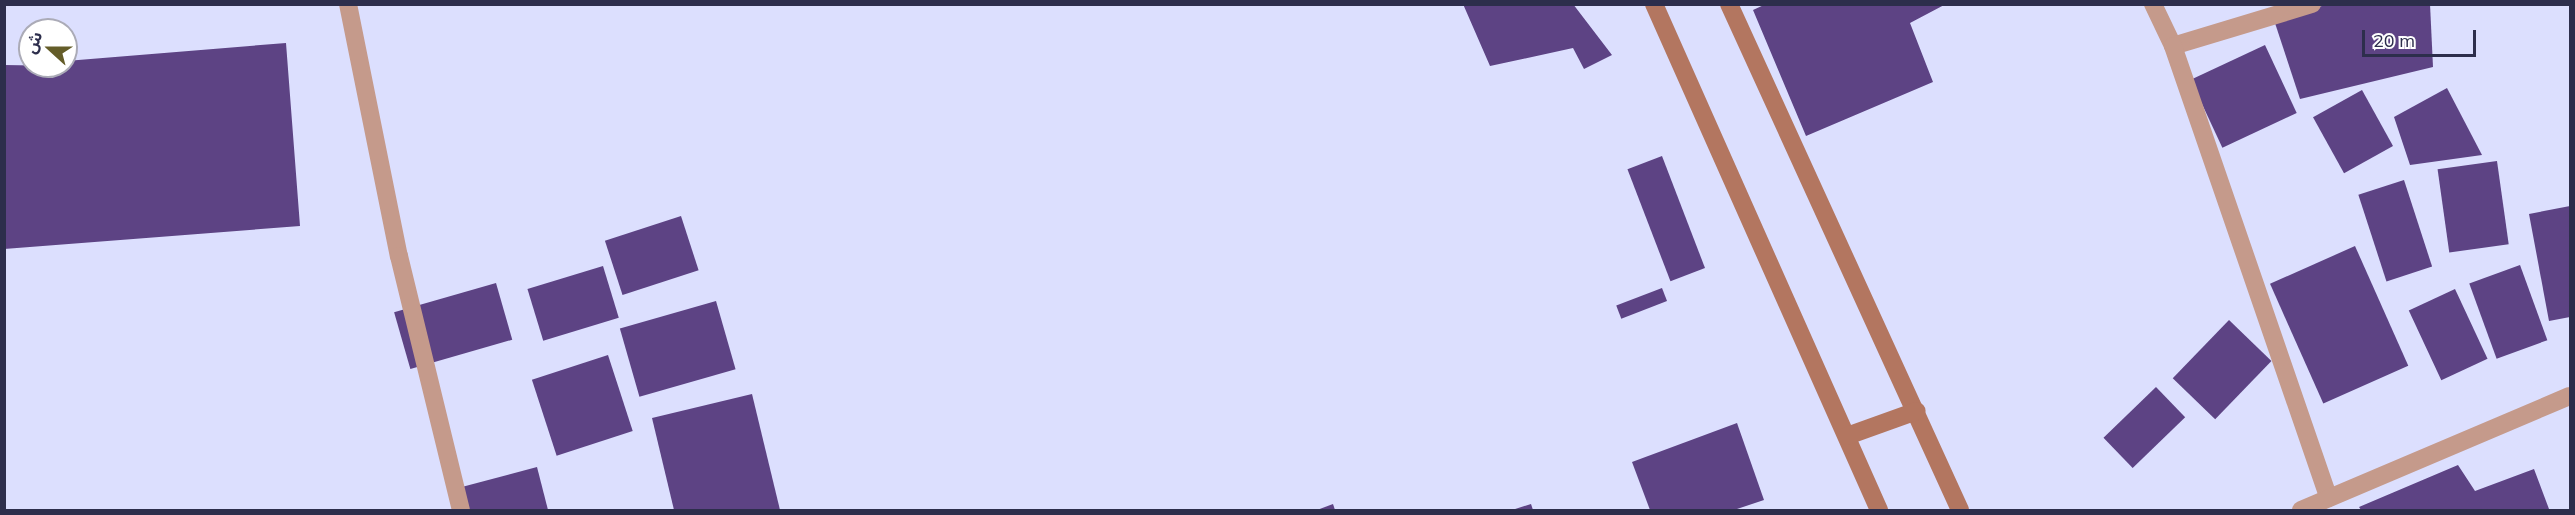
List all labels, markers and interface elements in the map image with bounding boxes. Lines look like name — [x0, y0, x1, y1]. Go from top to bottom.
north arrow — [18, 18, 78, 78]
scale bar — [2365, 18, 2479, 56]
text: ش — [20, 28, 46, 56]
text: 20 m — [2373, 29, 2415, 52]

